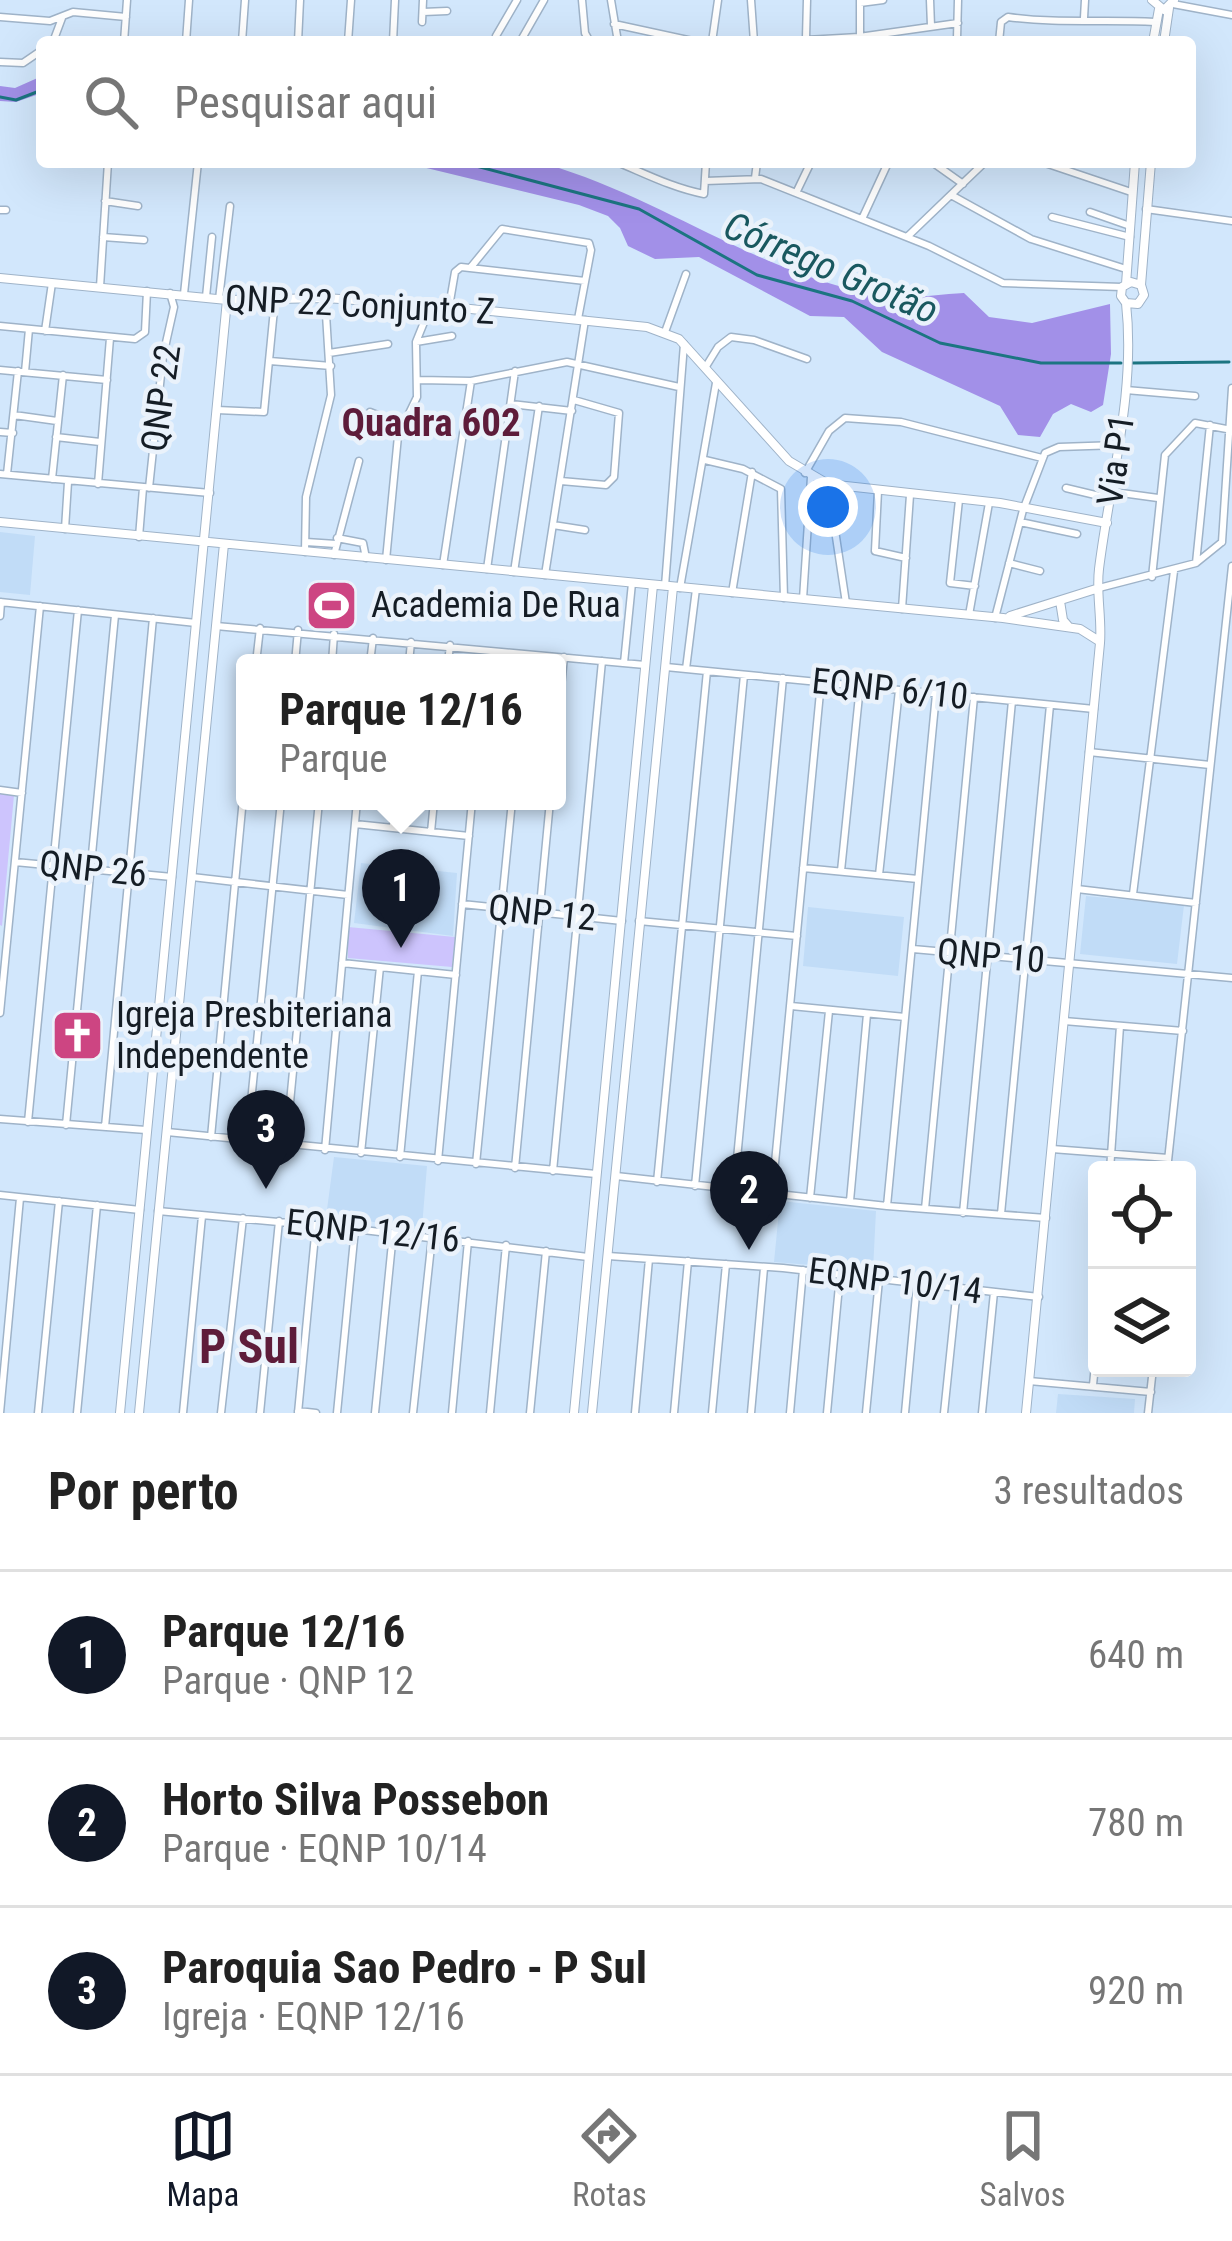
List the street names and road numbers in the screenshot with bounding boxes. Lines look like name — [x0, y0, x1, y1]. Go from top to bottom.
street label: QNP 22 Conjunto Z — [224, 277, 496, 333]
street label: QNP 22 — [133, 342, 189, 454]
street label: Via P1 — [1089, 412, 1143, 508]
street label: EQNP 6/10 — [810, 660, 970, 718]
street label: QNP 26 — [37, 842, 149, 896]
street label: QNP 12 — [486, 886, 598, 940]
street label: QNP 10 — [936, 930, 1046, 982]
street label: EQNP 12/16 — [284, 1201, 462, 1261]
street label: EQNP 10/14 — [806, 1250, 984, 1312]

